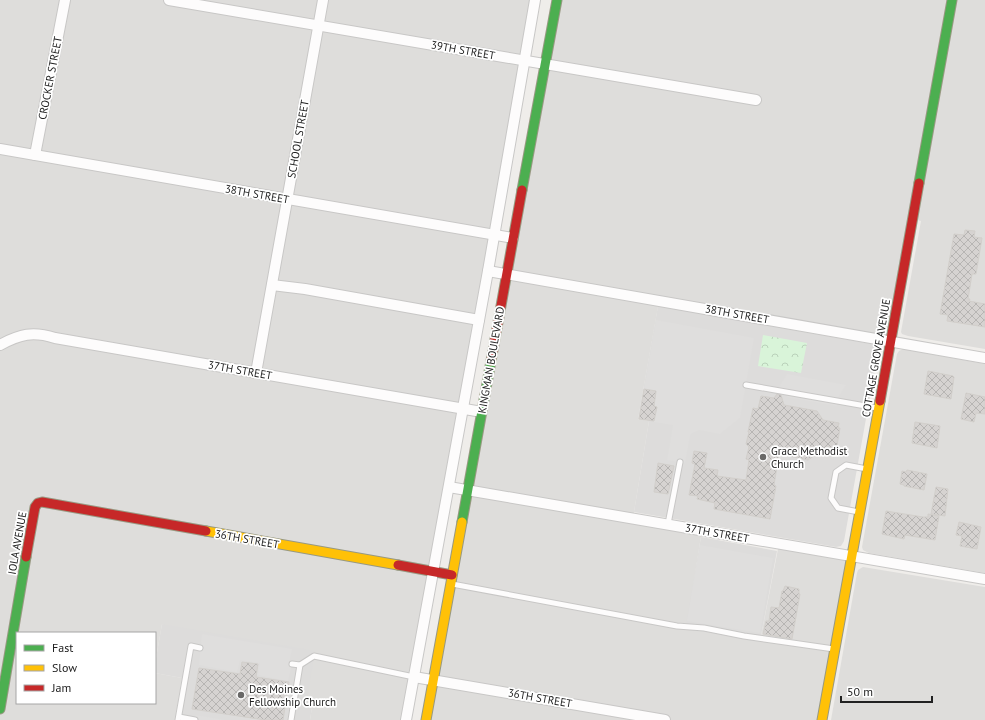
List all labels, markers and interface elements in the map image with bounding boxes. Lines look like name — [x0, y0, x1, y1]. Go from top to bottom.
street label: CROCKER STREET — [35, 35, 65, 121]
street label: 39TH STREET — [430, 37, 496, 63]
street label: SCHOOL STREET — [284, 99, 312, 179]
street label: 38TH STREET — [224, 181, 290, 207]
street label: COTTAGE GROVE AVENUE — [859, 298, 893, 418]
street label: 38TH STREET — [704, 301, 770, 327]
street label: KINGMAN BOULEVARD — [475, 306, 507, 414]
street label: 37TH STREET — [207, 357, 273, 383]
place label: Grace Methodist Church — [771, 444, 848, 471]
marker: Grace Methodist Church — [758, 452, 768, 462]
street label: IOLA AVENUE — [5, 510, 29, 576]
street label: 37TH STREET — [684, 520, 750, 546]
street label: 36TH STREET — [214, 526, 280, 552]
legend — [16, 632, 156, 704]
text: Fast — [52, 640, 73, 655]
text: Slow — [52, 660, 77, 675]
scale bar — [841, 678, 932, 704]
text: Jam — [51, 680, 71, 695]
place label: Des Moines Fellowship Church — [249, 682, 336, 709]
text: 50 m — [847, 684, 873, 699]
street label: 36TH STREET — [507, 685, 573, 711]
marker: Des Moines Fellowship Church — [236, 690, 246, 700]

